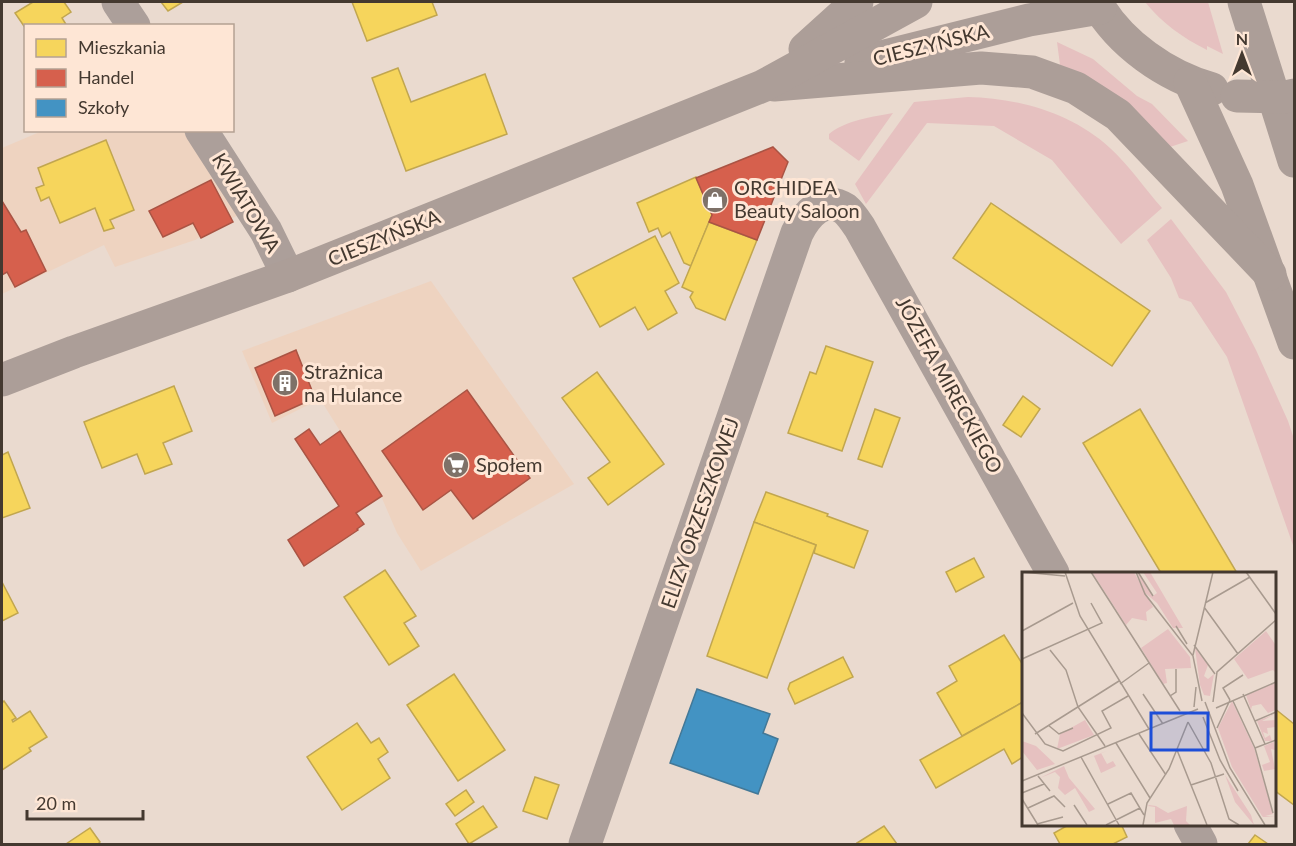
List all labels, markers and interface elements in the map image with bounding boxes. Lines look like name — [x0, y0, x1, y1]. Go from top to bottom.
street label: CIESZYŃSKA — [870, 18, 992, 70]
legend — [24, 24, 234, 132]
north arrow — [1212, 24, 1272, 84]
text: N — [1236, 29, 1248, 48]
text: Mieszkania — [78, 36, 166, 58]
text: Handel — [78, 66, 134, 88]
text: Szkoły — [78, 96, 130, 118]
street label: KWIATOWA — [208, 148, 286, 257]
place label: ORCHIDEA Beauty Saloon — [734, 175, 860, 222]
shop icon: ORCHIDEA Beauty Saloon — [700, 185, 730, 215]
street label: CIESZYŃSKA — [324, 204, 444, 270]
street label: JÓZEFA MIRECKIEGO — [891, 292, 1008, 477]
place label: Strażnica na Hulance — [304, 359, 402, 406]
building icon: Strażnica na Hulance — [270, 368, 300, 398]
street label: ELIZY ORZESZKOWEJ — [655, 414, 743, 611]
supermarket icon: Społem — [441, 450, 471, 480]
place label: Społem — [476, 452, 542, 476]
inset map — [1022, 572, 1275, 825]
scale bar — [27, 783, 142, 821]
text: 20 m — [36, 792, 76, 814]

